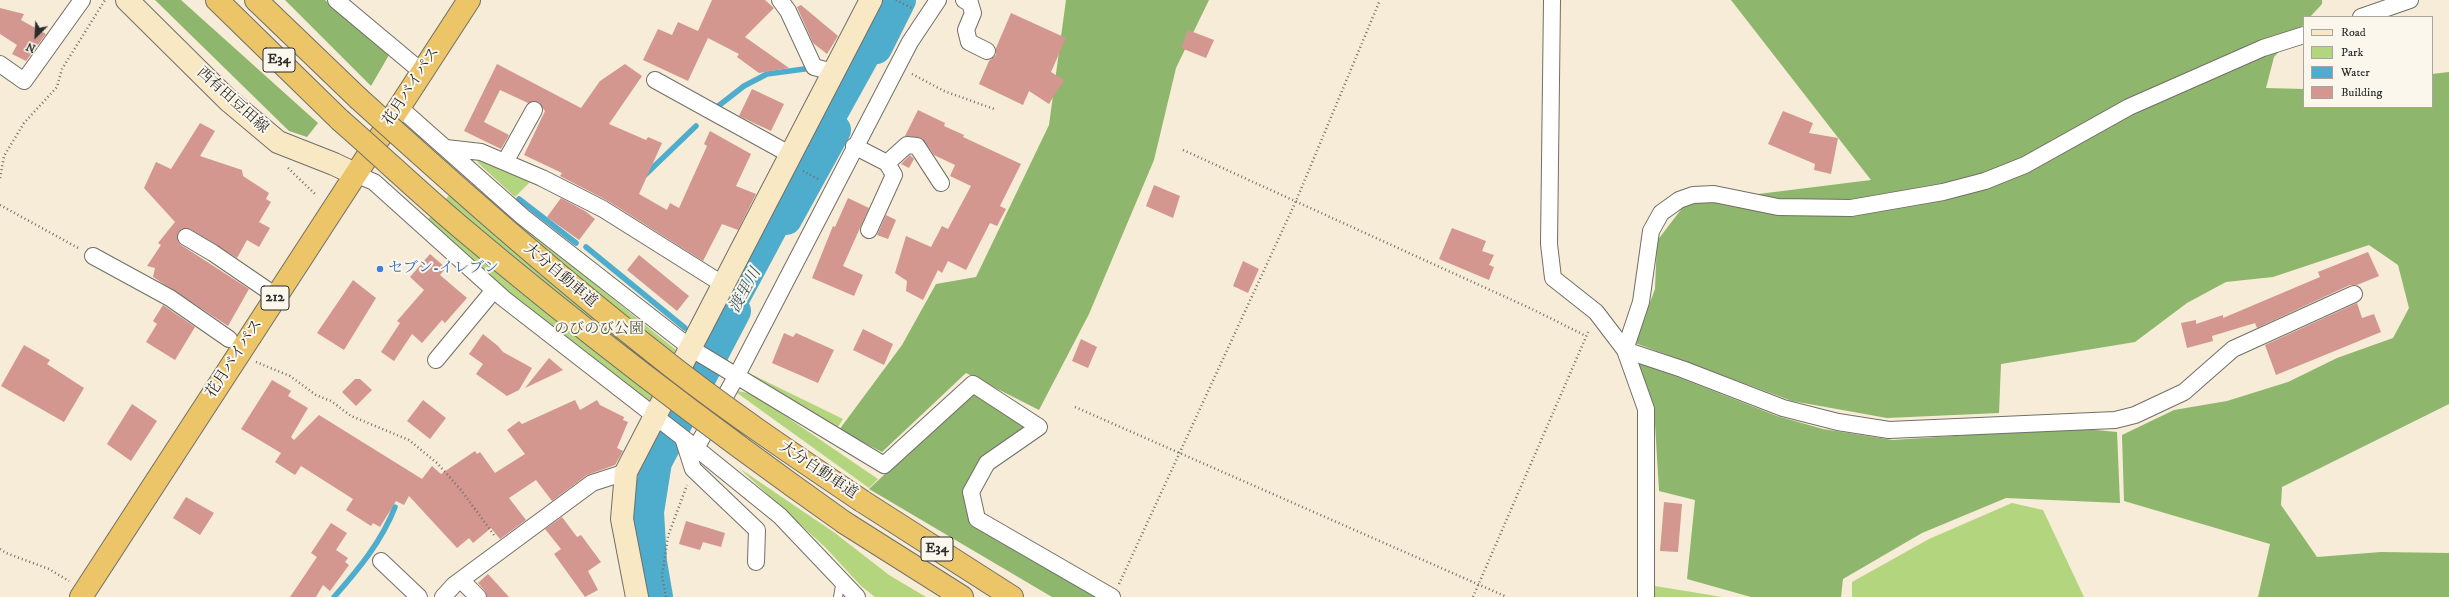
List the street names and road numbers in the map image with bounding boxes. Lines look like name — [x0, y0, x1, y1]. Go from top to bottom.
street label: 花月バイパス — [380, 44, 444, 130]
road number: E34 — [263, 48, 295, 72]
street label: 西有田豆田線 — [193, 64, 271, 138]
street label: 大分自動車道 — [520, 240, 600, 312]
road number: 212 — [261, 286, 289, 310]
street label: 花月バイパス — [203, 316, 267, 402]
street label: 大分自動車道 — [776, 438, 860, 504]
road number: E34 — [921, 537, 953, 561]

